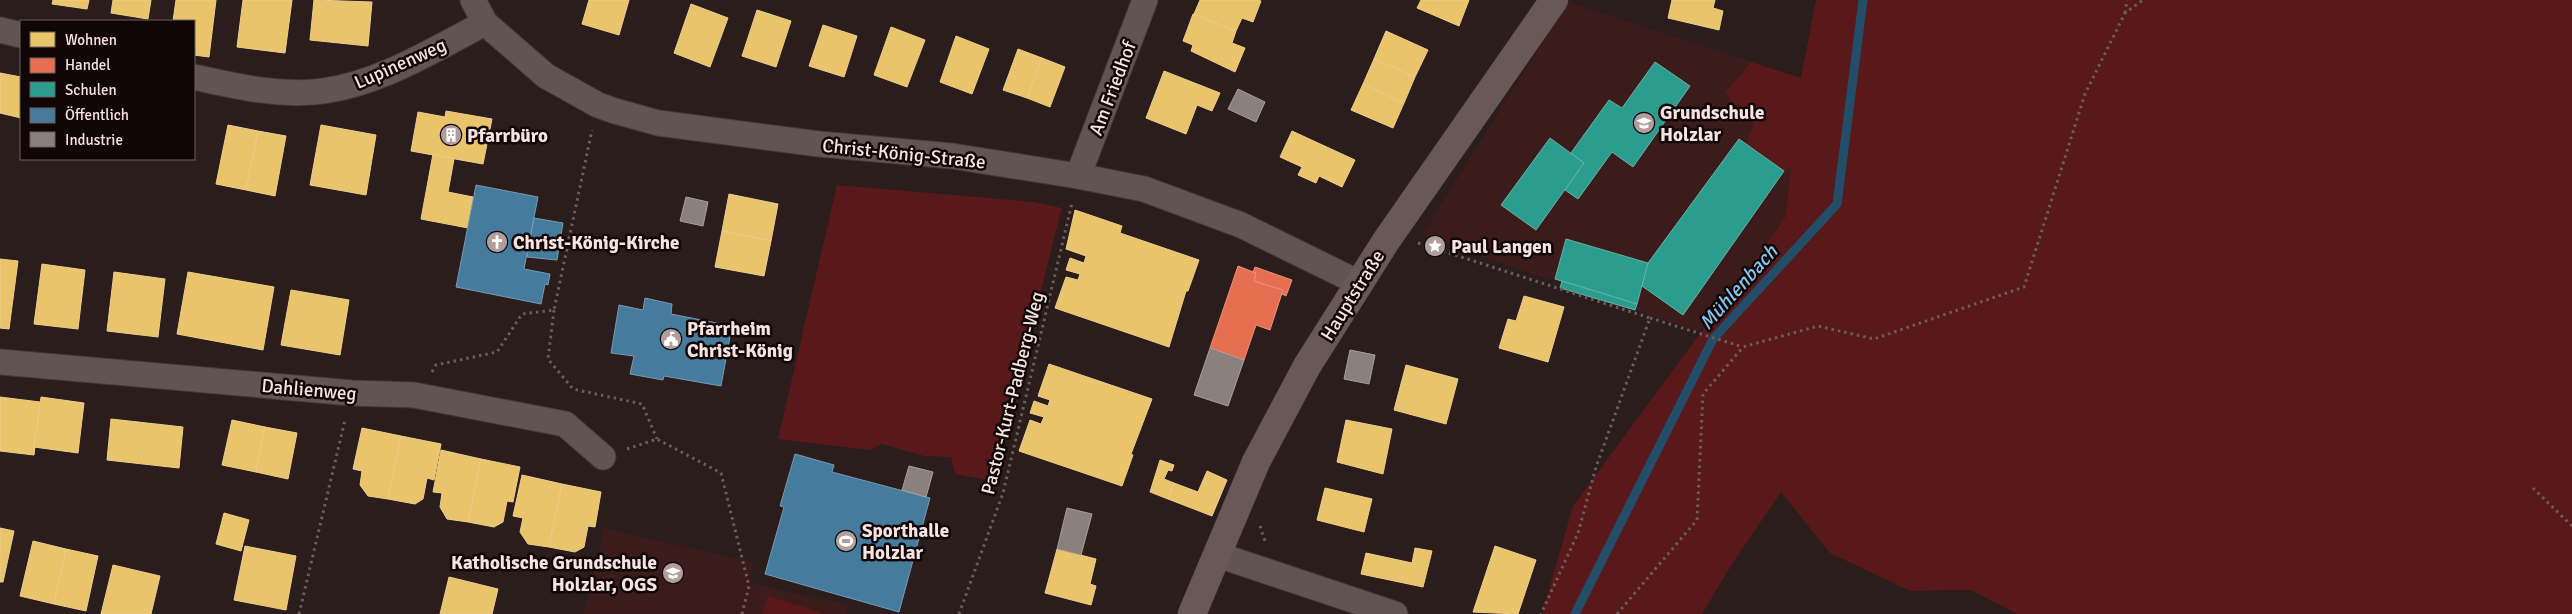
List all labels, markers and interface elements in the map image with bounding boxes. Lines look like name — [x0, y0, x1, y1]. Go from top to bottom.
legend — [20, 20, 195, 160]
text: Wohnen — [65, 31, 117, 49]
street label: Lupinenweg — [351, 33, 450, 95]
street label: Am Friedhof — [1084, 36, 1142, 139]
text: Handel — [65, 56, 111, 74]
text: Schulen — [65, 81, 117, 99]
place label: Grundschule Holzlar — [1660, 101, 1764, 147]
text: Öffentlich — [65, 106, 129, 124]
school or university icon: Grundschule Holzlar — [1632, 111, 1656, 135]
building icon: Pfarrbüro — [439, 123, 463, 147]
place label: Pfarrbüro — [467, 124, 548, 148]
text: Industrie — [65, 131, 123, 149]
street label: Christ-König-Straße — [821, 133, 987, 175]
church icon: Christ-König-Kirche — [485, 230, 509, 254]
place label: Christ-König-Kirche — [513, 231, 680, 255]
place icon: Paul Langen — [1423, 234, 1447, 258]
place label: Paul Langen — [1451, 235, 1552, 259]
water label: Mühlenbach — [1694, 239, 1784, 335]
street label: Hauptstraße — [1316, 246, 1390, 345]
street label: Pastor-Kurt-Padberg-Weg — [976, 289, 1050, 497]
place label: Pfarrheim Christ-König — [687, 317, 793, 363]
public building icon: Pfarrheim Christ-König — [659, 327, 683, 351]
street label: Dahlienweg — [260, 374, 357, 406]
place label: Sporthalle Holzlar — [862, 519, 949, 565]
sports icon: Sporthalle Holzlar — [834, 529, 858, 553]
place label: Katholische Grundschule Holzlar, OGS — [451, 551, 657, 597]
school or university icon: Katholische Grundschule Holzlar, OGS — [661, 561, 685, 585]

